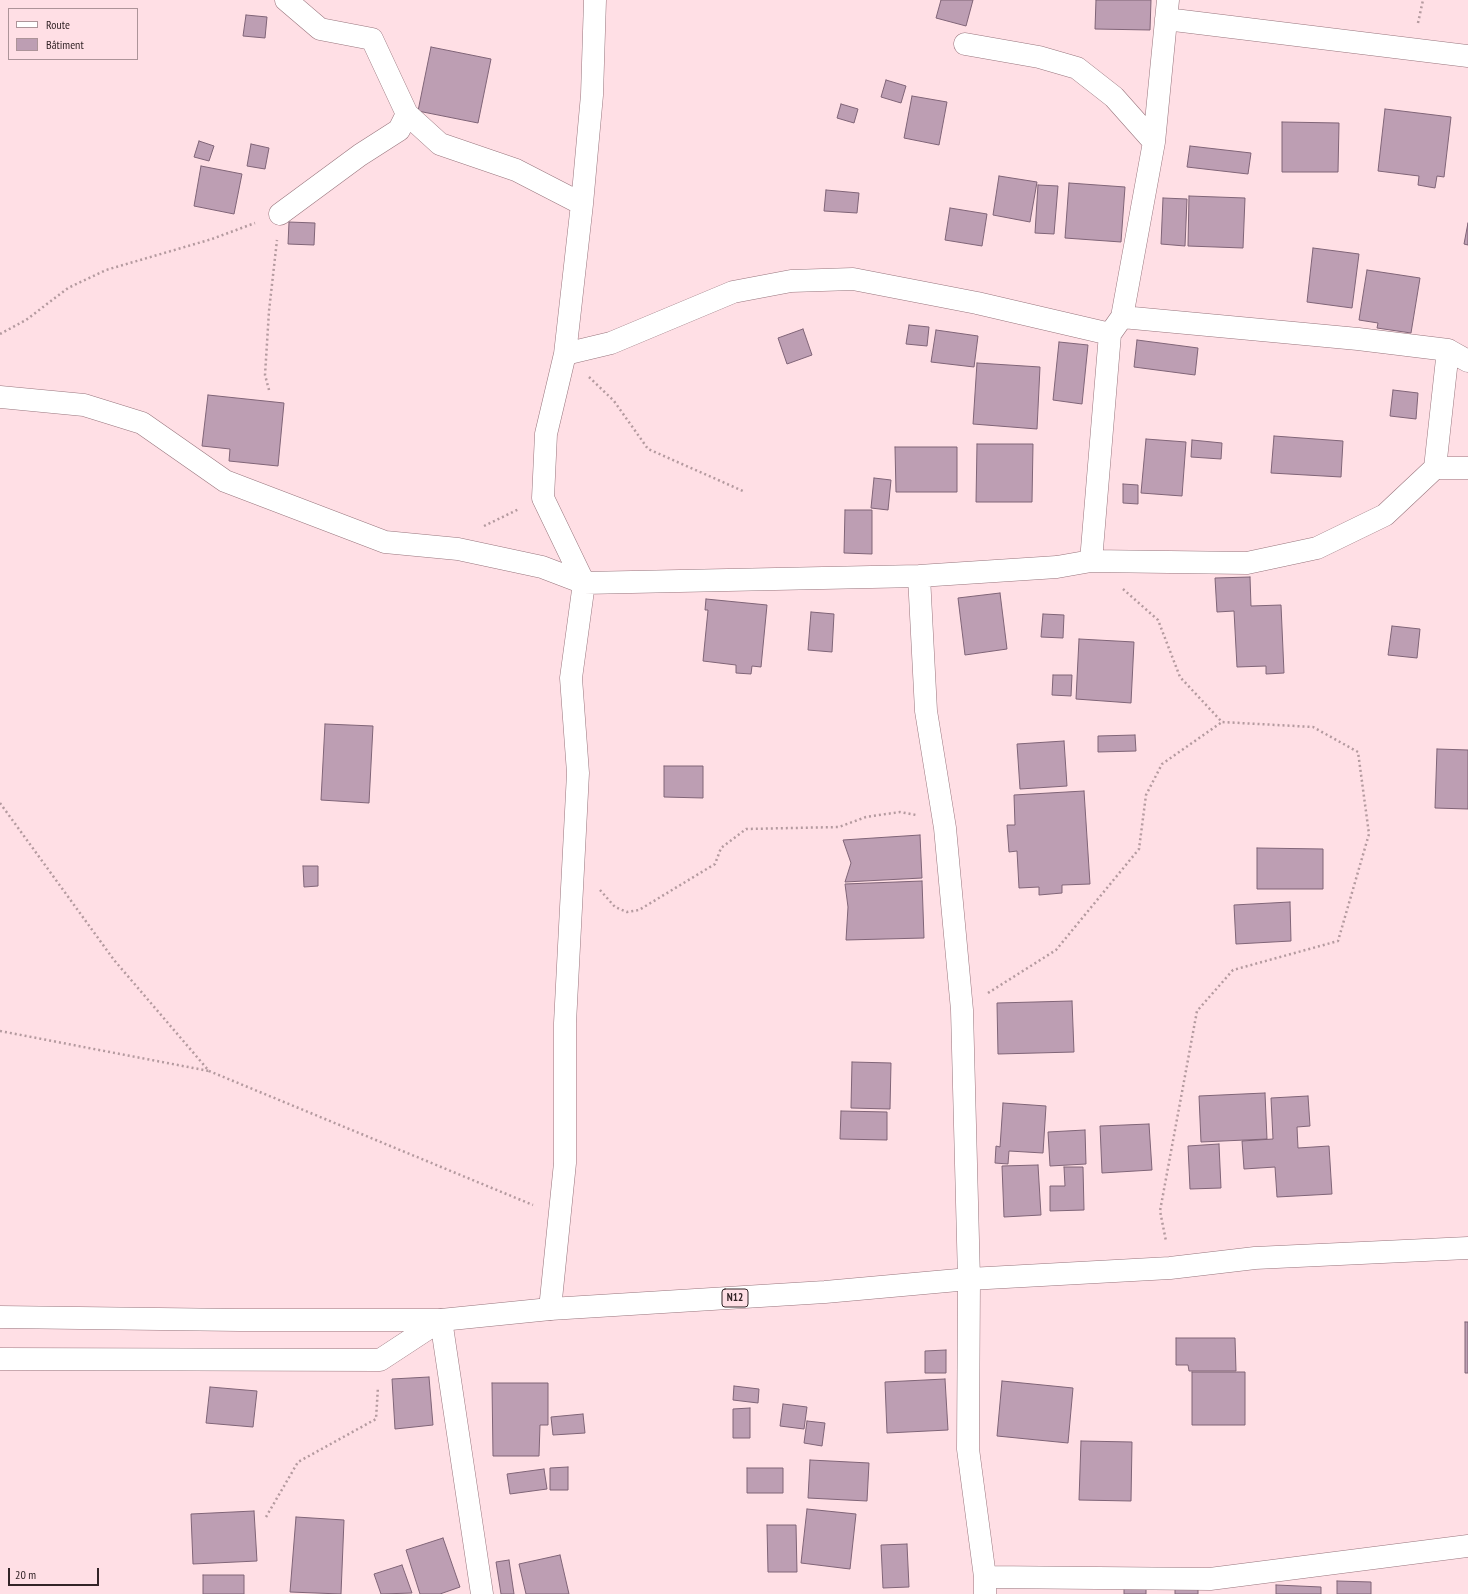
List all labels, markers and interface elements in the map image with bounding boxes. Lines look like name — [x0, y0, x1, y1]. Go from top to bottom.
legend — [8, 8, 138, 60]
text: Route — [46, 17, 70, 32]
text: Bâtiment — [46, 37, 84, 52]
road number: N12 — [722, 1289, 748, 1307]
scale bar — [10, 1560, 101, 1586]
text: 20 m — [15, 1567, 36, 1582]

